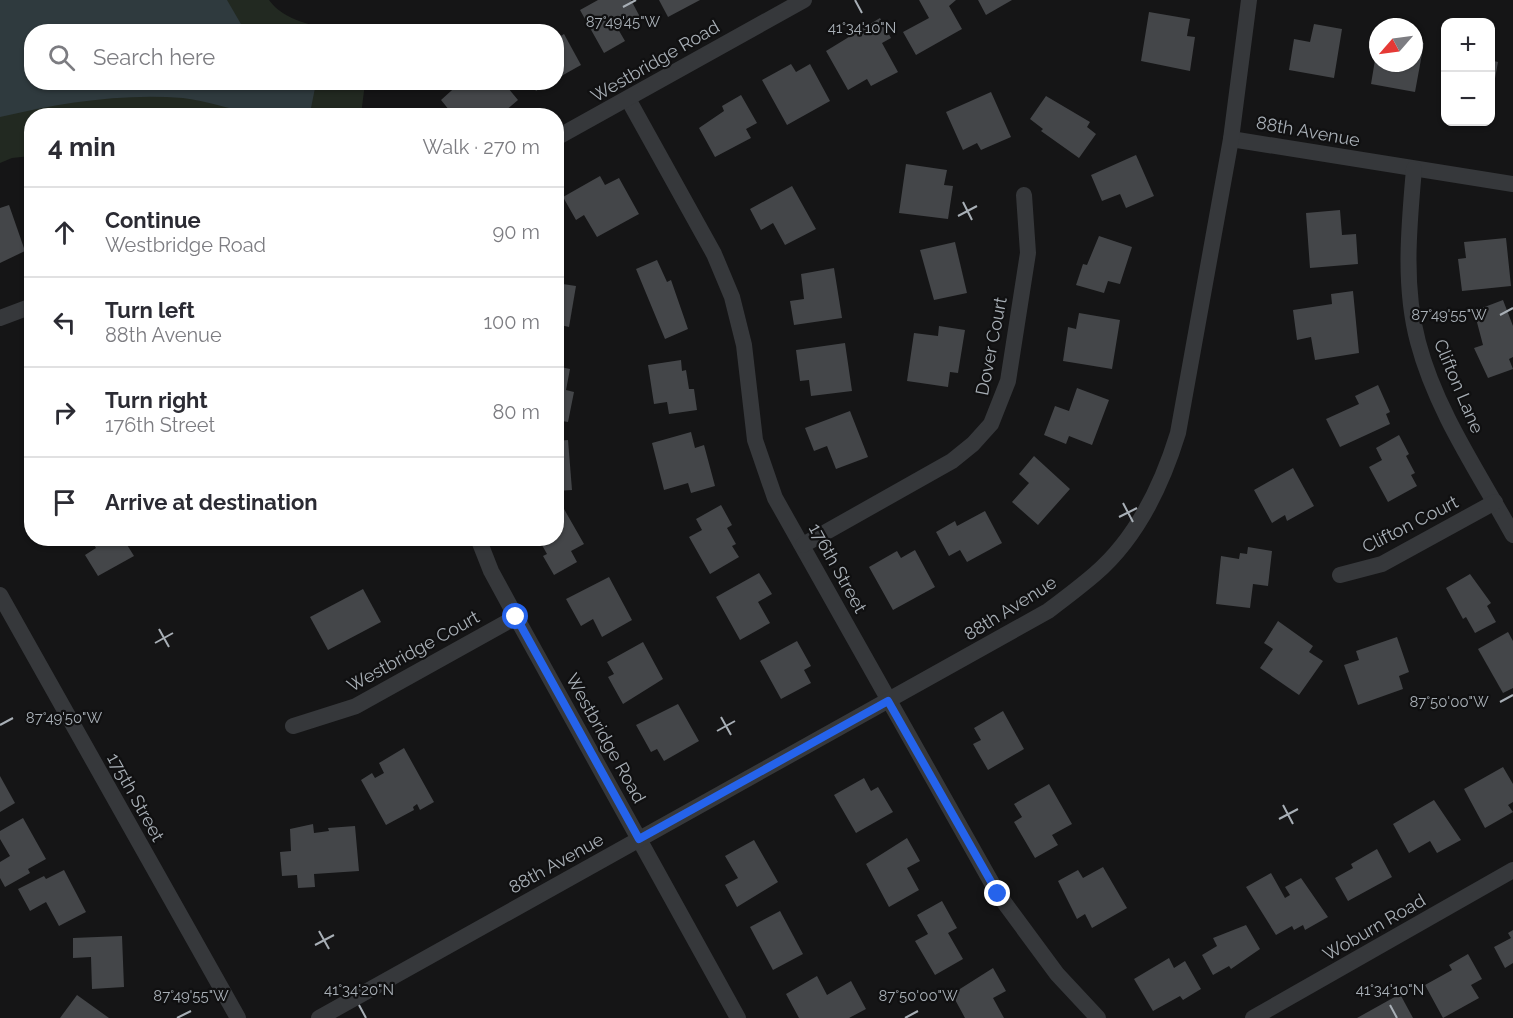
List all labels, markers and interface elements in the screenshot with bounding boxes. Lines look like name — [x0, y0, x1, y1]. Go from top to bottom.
text: 87°49'45"W — [586, 13, 661, 31]
street label: Westbridge Road — [587, 16, 723, 106]
north arrow — [1369, 18, 1423, 72]
map controls — [1441, 18, 1495, 126]
button: + — [1441, 18, 1495, 72]
text: 41°34'10"N — [828, 19, 896, 37]
search box — [24, 24, 564, 90]
icon: search — [45, 41, 78, 74]
text: Search here — [93, 44, 215, 70]
button: − — [1441, 72, 1495, 126]
street label: 88th Avenue — [1254, 112, 1362, 151]
text: 4 min — [48, 132, 116, 162]
text: Walk · 270 m — [422, 135, 540, 159]
text: Continue — [105, 207, 201, 233]
icon: ahead — [48, 216, 81, 249]
text: 90 m — [493, 220, 540, 244]
text: Westbridge Road — [105, 233, 266, 257]
street label: Dover Court — [971, 295, 1011, 397]
text: Turn left — [105, 297, 195, 323]
icon: left — [48, 306, 81, 339]
text: 87°49'55"W — [1411, 306, 1487, 324]
text: 100 m — [483, 310, 540, 334]
text: 88th Avenue — [105, 323, 222, 347]
street label: Clifton Lane — [1430, 336, 1488, 437]
text: Turn right — [105, 387, 208, 413]
icon: right — [48, 396, 81, 429]
text: 80 m — [492, 400, 540, 424]
text: 176th Street — [105, 413, 215, 437]
icon: arrive — [48, 486, 81, 519]
text: Arrive at destination — [105, 489, 318, 515]
street label: Clifton Court — [1359, 491, 1461, 557]
street label: 176th Street — [805, 520, 871, 616]
street label: 88th Avenue — [960, 571, 1060, 645]
route start — [502, 603, 528, 629]
street label: Westbridge Court — [343, 606, 483, 696]
street label: Westbridge Road — [562, 670, 650, 806]
text: 87°50'00"W — [1409, 693, 1489, 711]
text: 87°49'50"W — [26, 709, 102, 727]
street label: 175th Street — [103, 749, 169, 845]
street label: 88th Avenue — [505, 828, 607, 898]
route end — [984, 880, 1010, 906]
street label: Woburn Road — [1319, 889, 1429, 965]
text: 41°34'20"N — [324, 981, 394, 999]
text: 41°34'10"N — [1356, 981, 1424, 999]
text: 87°49'55"W — [153, 987, 229, 1005]
text: 87°50'00"W — [878, 987, 958, 1005]

